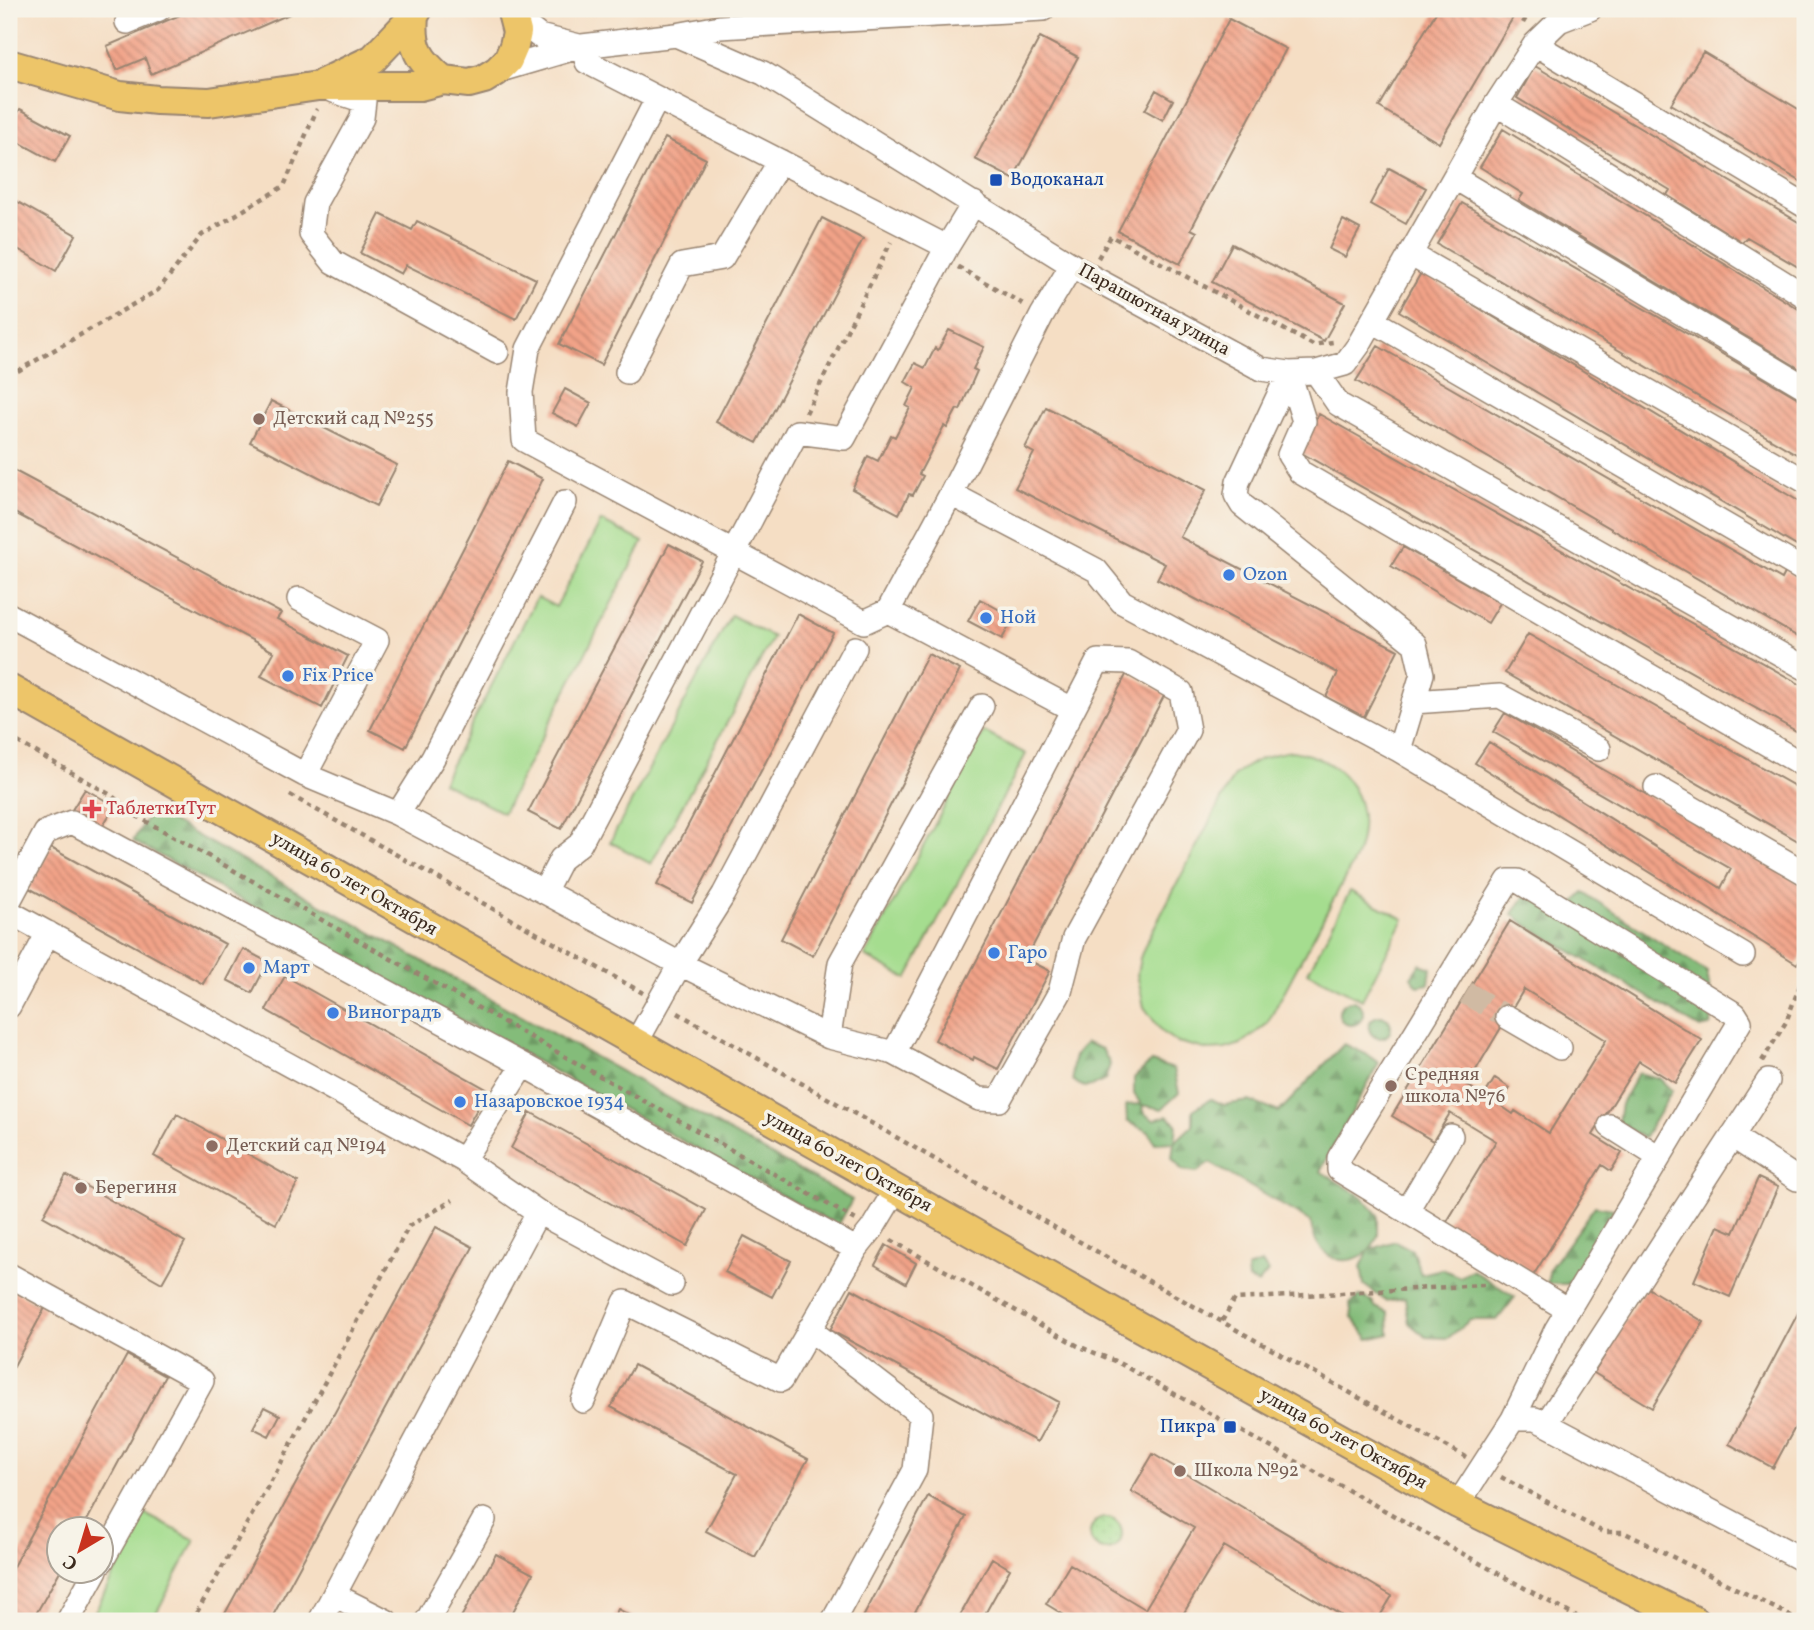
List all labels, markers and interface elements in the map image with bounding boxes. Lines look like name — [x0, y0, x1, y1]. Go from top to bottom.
place label: Водоканал — [1010, 167, 1104, 193]
marker: Водоканал — [988, 172, 1004, 188]
street label: Парашютная улица — [1073, 257, 1235, 363]
place label: Детский сад №255 — [273, 406, 434, 432]
marker: Детский сад №255 — [251, 411, 267, 427]
place label: Ozon — [1243, 562, 1288, 588]
marker: Ozon — [1221, 567, 1237, 583]
place label: Ной — [1000, 605, 1036, 631]
marker: Ной — [978, 610, 994, 626]
place label: Fix Price — [302, 663, 374, 689]
marker: Fix Price — [280, 668, 296, 684]
place label: ТаблеткиТут — [106, 796, 216, 822]
marker: ТаблеткиТут — [84, 801, 100, 817]
street label: улица 60 лет Октября — [266, 826, 442, 942]
place label: Гаро — [1008, 940, 1047, 966]
marker: Гаро — [986, 945, 1002, 961]
place label: Март — [263, 955, 310, 981]
marker: Март — [241, 960, 257, 976]
place label: Виноградъ — [347, 1000, 442, 1026]
marker: Виноградъ — [325, 1005, 341, 1021]
place label: Средняя школа №76 — [1405, 1062, 1505, 1110]
marker: Средняя школа №76 — [1383, 1078, 1399, 1094]
place label: Назаровское 1934 — [474, 1089, 625, 1115]
marker: Назаровское 1934 — [452, 1094, 468, 1110]
street label: улица 60 лет Октября — [759, 1105, 937, 1219]
place label: Детский сад №194 — [226, 1133, 387, 1159]
marker: Детский сад №194 — [204, 1138, 220, 1154]
place label: Берегиня — [95, 1175, 177, 1201]
marker: Берегиня — [73, 1180, 89, 1196]
street label: улица 60 лет Октября — [1254, 1382, 1432, 1496]
place label: Пикра — [1160, 1414, 1216, 1440]
marker: Пикра — [1222, 1419, 1238, 1435]
place label: Школа №92 — [1194, 1458, 1299, 1484]
marker: Школа №92 — [1172, 1463, 1188, 1479]
north arrow — [46, 1514, 116, 1584]
text: С — [58, 1548, 84, 1576]

